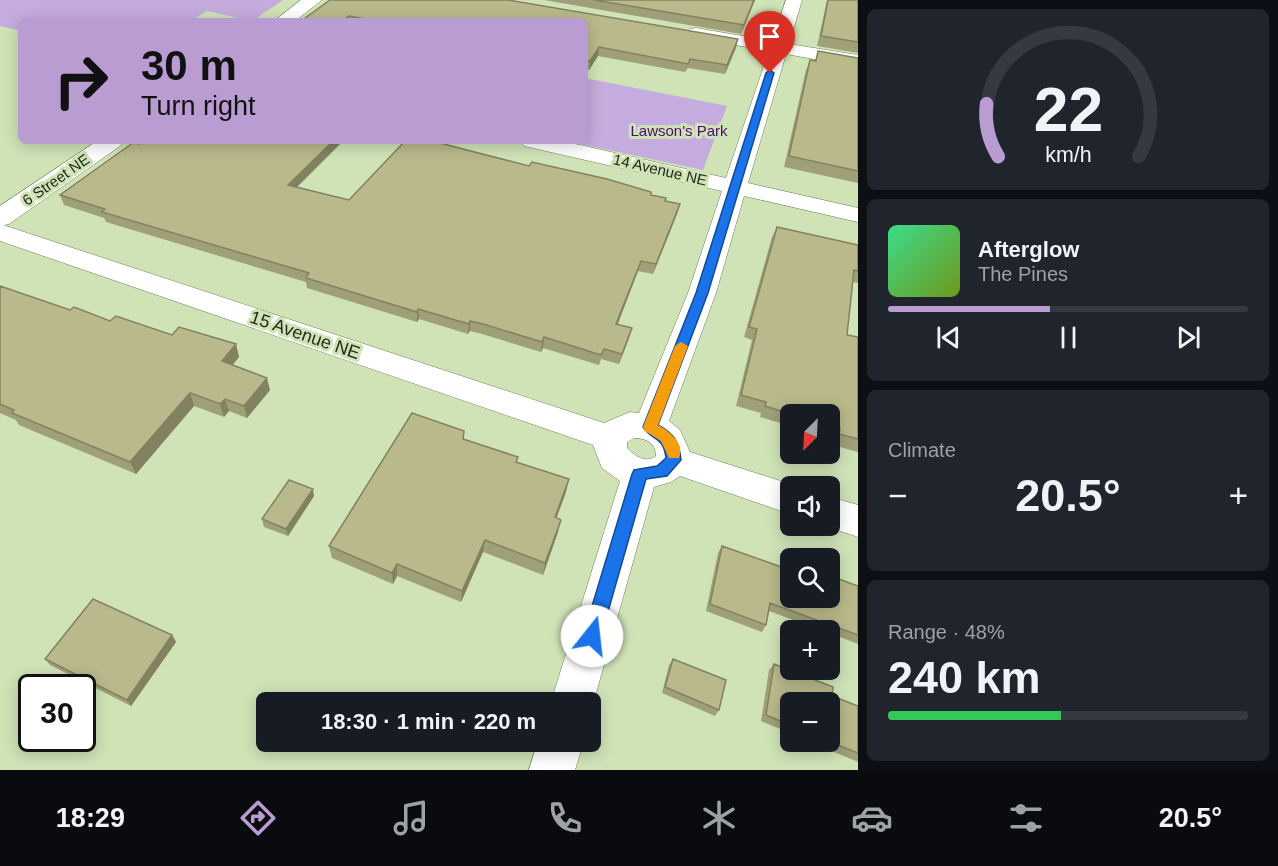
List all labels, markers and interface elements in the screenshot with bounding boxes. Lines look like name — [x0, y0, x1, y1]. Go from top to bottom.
pin — [744, 11, 795, 73]
icon: arrive — [753, 20, 786, 53]
icon: right — [42, 42, 120, 120]
text: 30 m — [141, 42, 237, 89]
text: 22 — [1033, 75, 1103, 144]
text: Turn right — [141, 91, 256, 121]
park label: Lawson's Park — [630, 122, 728, 139]
text: km/h — [1045, 143, 1091, 167]
street label: 6 Street NE — [19, 150, 92, 209]
street label: 14 Avenue NE — [612, 150, 709, 189]
text: Afterglow — [978, 237, 1079, 262]
text: The Pines — [978, 263, 1068, 285]
street label: 15 Avenue NE — [247, 307, 363, 363]
icon: previous — [932, 321, 965, 354]
icon: pause — [1052, 321, 1085, 354]
icon: next — [1172, 321, 1205, 354]
north arrow — [780, 404, 840, 464]
map controls — [780, 404, 840, 752]
text: Climate — [888, 439, 956, 461]
text: 20.5° — [1015, 470, 1121, 521]
button: sound — [780, 476, 840, 536]
text: − — [888, 477, 907, 514]
text: + — [1229, 477, 1248, 514]
button: search — [780, 548, 840, 608]
position arrow — [560, 604, 624, 668]
button: + — [780, 620, 840, 680]
text: Range · 48% — [888, 621, 1005, 643]
text: 240 km — [888, 652, 1041, 703]
speed limit sign: 30 — [18, 674, 96, 752]
button: − — [780, 692, 840, 752]
text: 18:30 · 1 min · 220 m — [321, 709, 536, 734]
icon: directions — [237, 797, 279, 839]
icon: music — [390, 797, 432, 839]
icon: phone — [544, 797, 586, 839]
icon: climate — [698, 797, 740, 839]
icon: car — [851, 797, 893, 839]
icon: filters — [1005, 797, 1047, 839]
text: 18:29 — [56, 803, 125, 833]
text: 20.5° — [1159, 803, 1222, 833]

